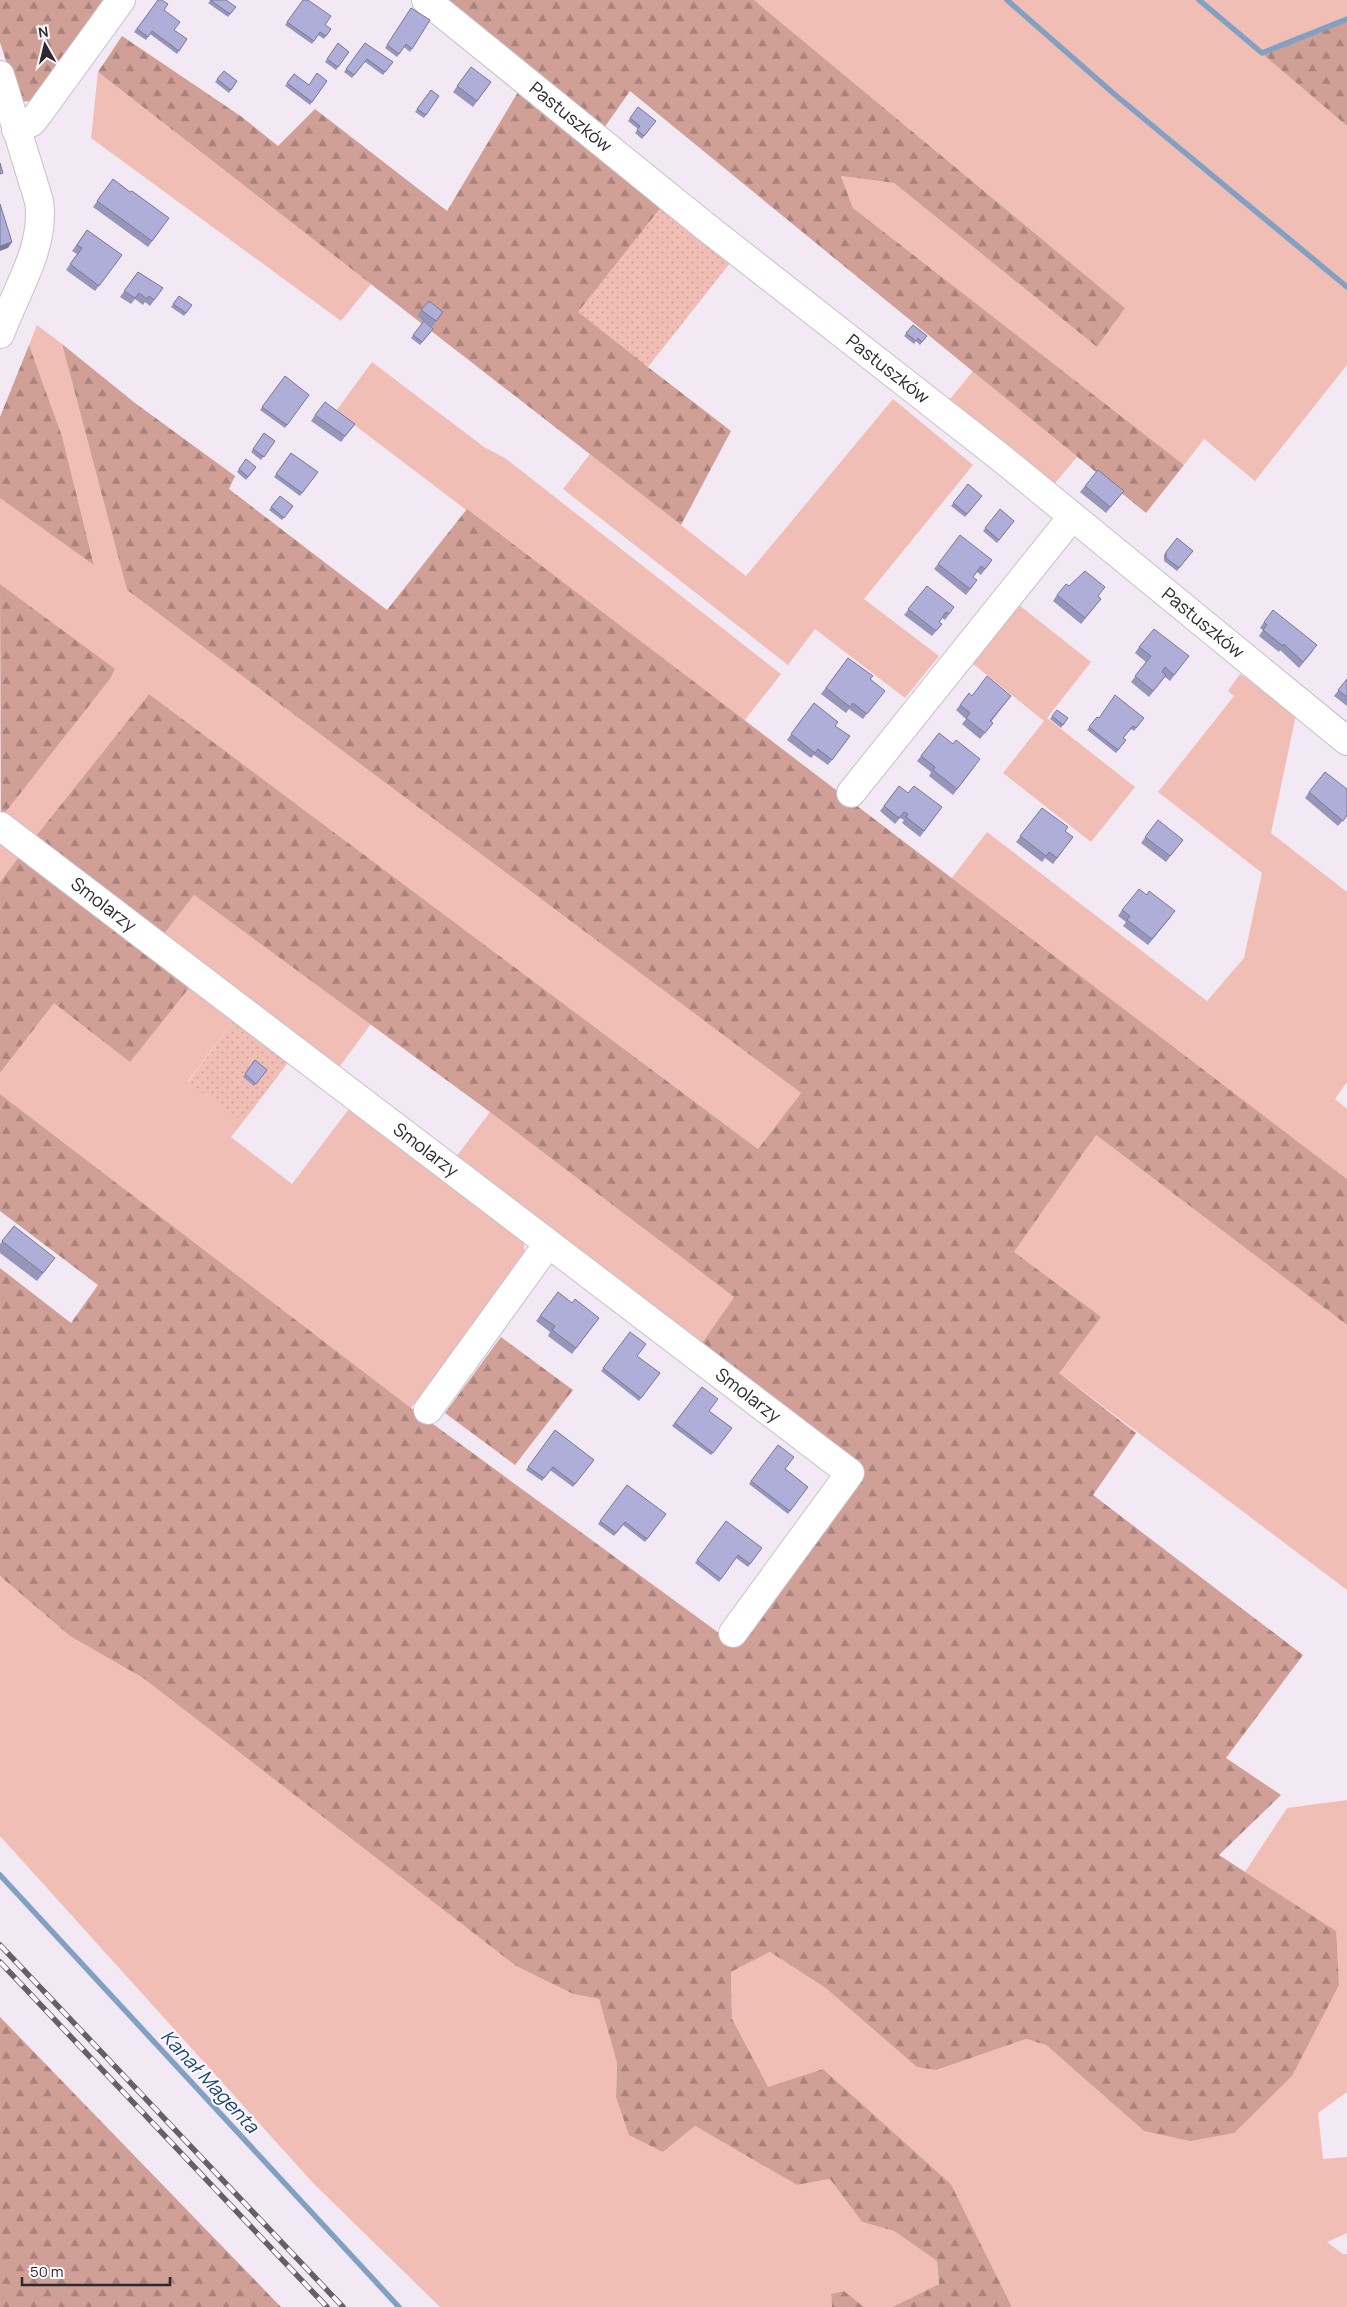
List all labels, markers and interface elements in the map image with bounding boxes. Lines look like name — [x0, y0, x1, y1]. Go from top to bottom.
north arrow — [20, 20, 70, 70]
text: N — [37, 22, 49, 42]
street label: Pastuszków — [525, 76, 618, 157]
street label: Pastuszków — [842, 328, 935, 409]
street label: Pastuszków — [1157, 581, 1250, 663]
street label: Smolarzy — [66, 871, 142, 937]
street label: Smolarzy — [389, 1117, 464, 1182]
street label: Smolarzy — [711, 1362, 787, 1428]
water label: Kanał Magenta — [155, 2024, 266, 2139]
scale bar — [22, 2254, 170, 2286]
text: 50 m — [30, 2261, 64, 2282]

